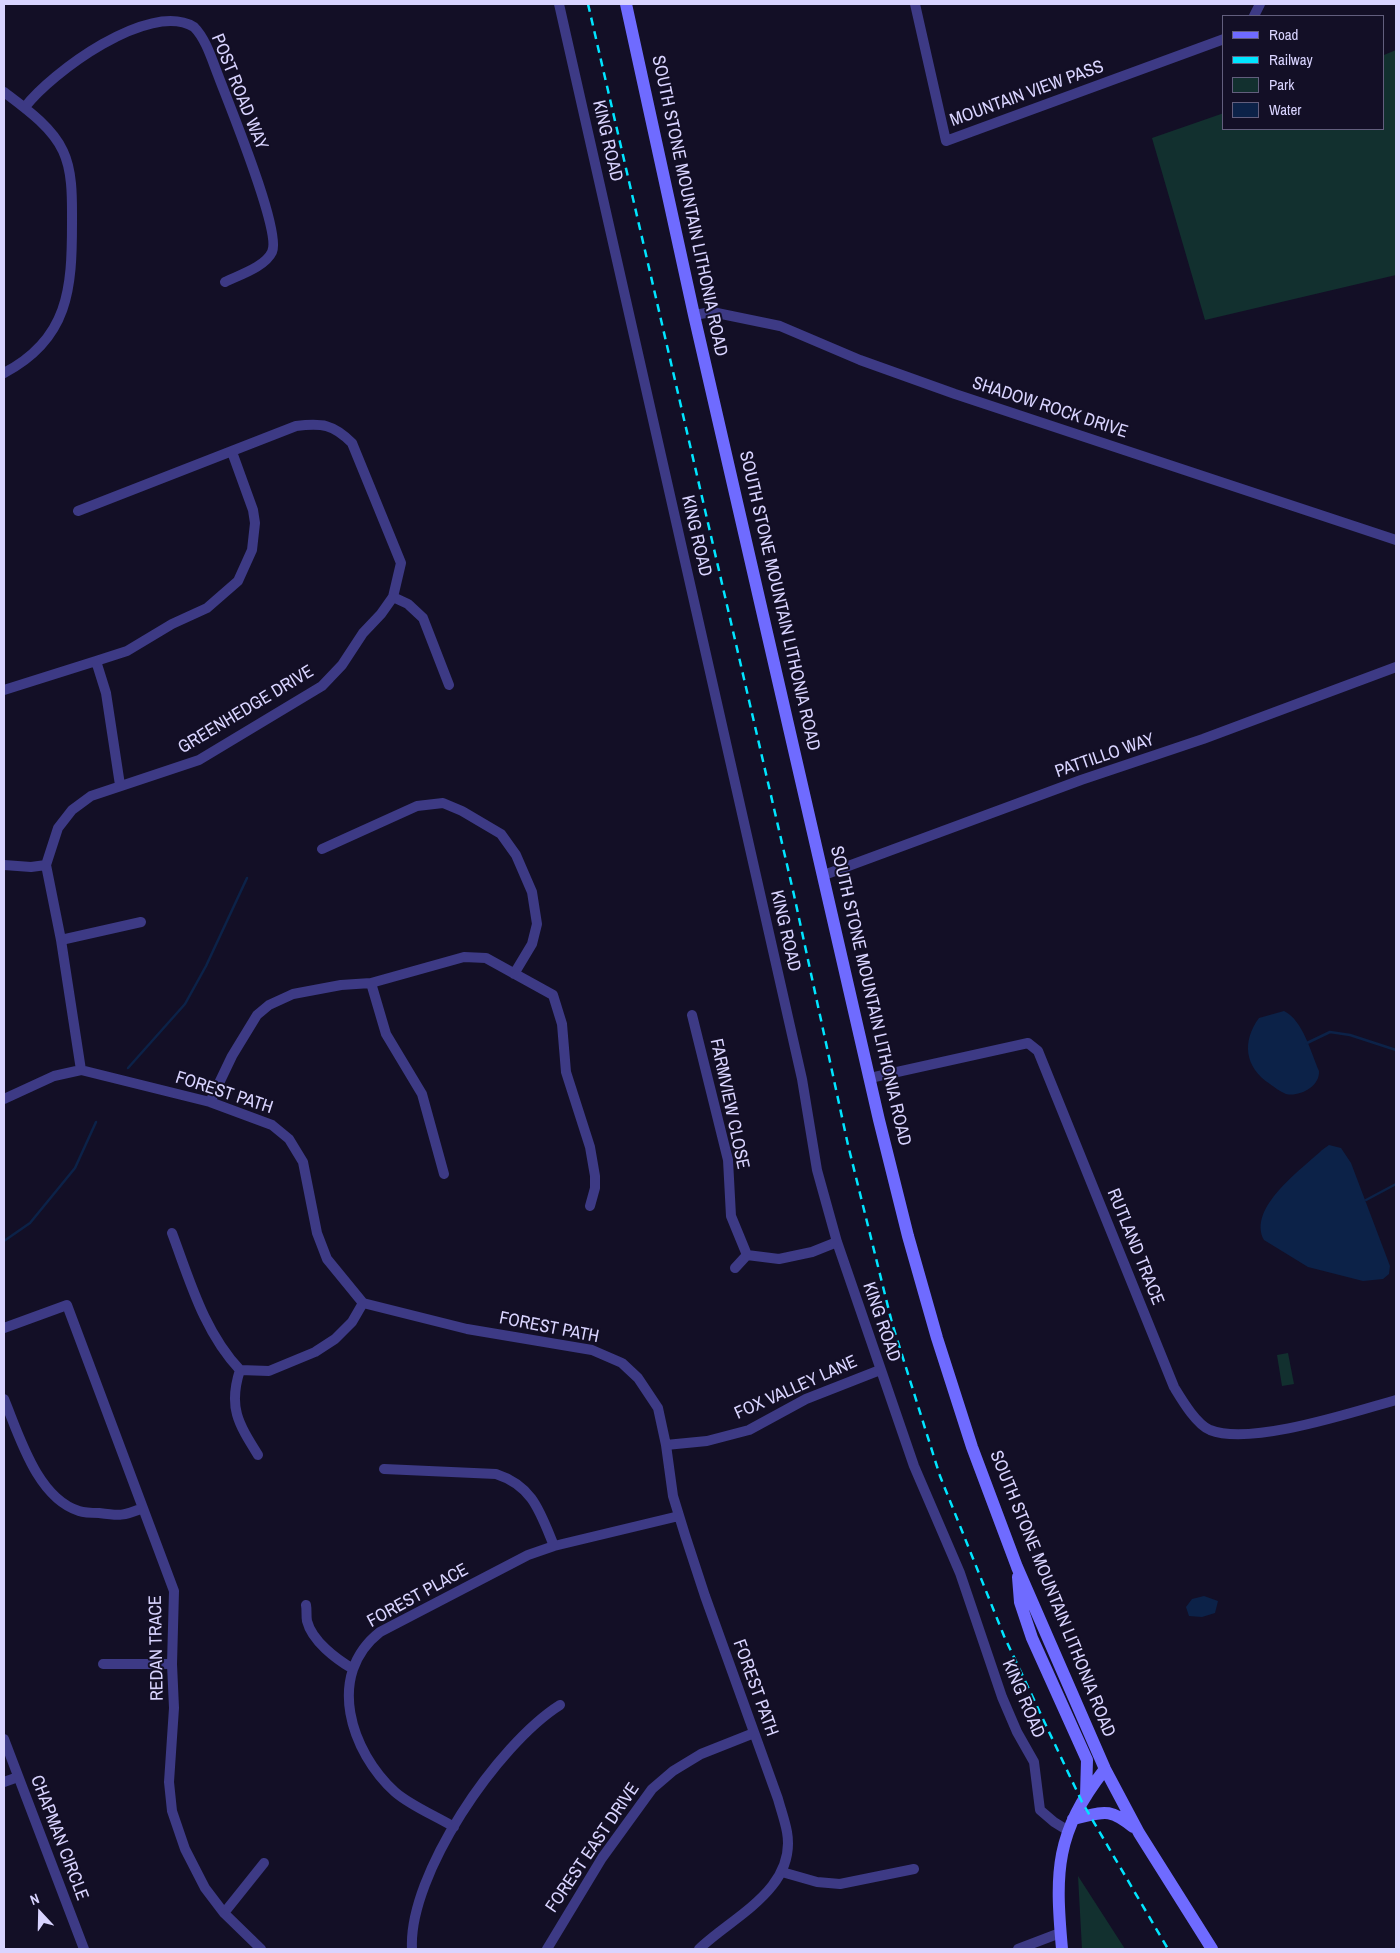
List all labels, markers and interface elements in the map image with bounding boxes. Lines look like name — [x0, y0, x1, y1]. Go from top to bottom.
legend — [1222, 15, 1385, 130]
text: Road — [1269, 24, 1298, 45]
street label: POST ROAD WAY — [206, 31, 272, 153]
text: Railway — [1269, 49, 1313, 70]
street label: SOUTH STONE MOUNTAIN LITHONIA ROAD — [647, 54, 731, 358]
street label: MOUNTAIN VIEW PASS — [947, 56, 1107, 132]
text: Park — [1269, 74, 1294, 95]
street label: KING ROAD — [587, 98, 627, 184]
text: Water — [1269, 99, 1301, 120]
street label: SHADOW ROCK DRIVE — [969, 373, 1131, 443]
street label: SOUTH STONE MOUNTAIN LITHONIA ROAD — [734, 449, 824, 753]
street label: KING ROAD — [676, 493, 716, 579]
street label: GREENHEDGE DRIVE — [174, 661, 318, 759]
street label: PATTILLO WAY — [1052, 729, 1158, 783]
street label: SOUTH STONE MOUNTAIN LITHONIA ROAD — [825, 844, 915, 1148]
street label: KING ROAD — [765, 888, 805, 974]
street label: FARMVIEW CLOSE — [705, 1037, 753, 1171]
street label: FOREST PATH — [173, 1067, 275, 1119]
street label: RUTLAND TRACE — [1102, 1186, 1168, 1308]
street label: KING ROAD — [857, 1279, 905, 1365]
street label: FOREST PATH — [497, 1308, 601, 1348]
street label: FOX VALLEY LANE — [731, 1351, 861, 1425]
street label: SOUTH STONE MOUNTAIN LITHONIA ROAD — [984, 1448, 1120, 1740]
street label: FOREST PLACE — [364, 1559, 472, 1633]
street label: REDAN TRACE — [145, 1595, 169, 1701]
street label: FOREST PATH — [728, 1637, 782, 1739]
street label: KING ROAD — [997, 1657, 1049, 1741]
street label: CHAPMAN CIRCLE — [25, 1772, 93, 1904]
street label: FOREST EAST DRIVE — [542, 1779, 644, 1917]
north arrow — [15, 1888, 65, 1938]

